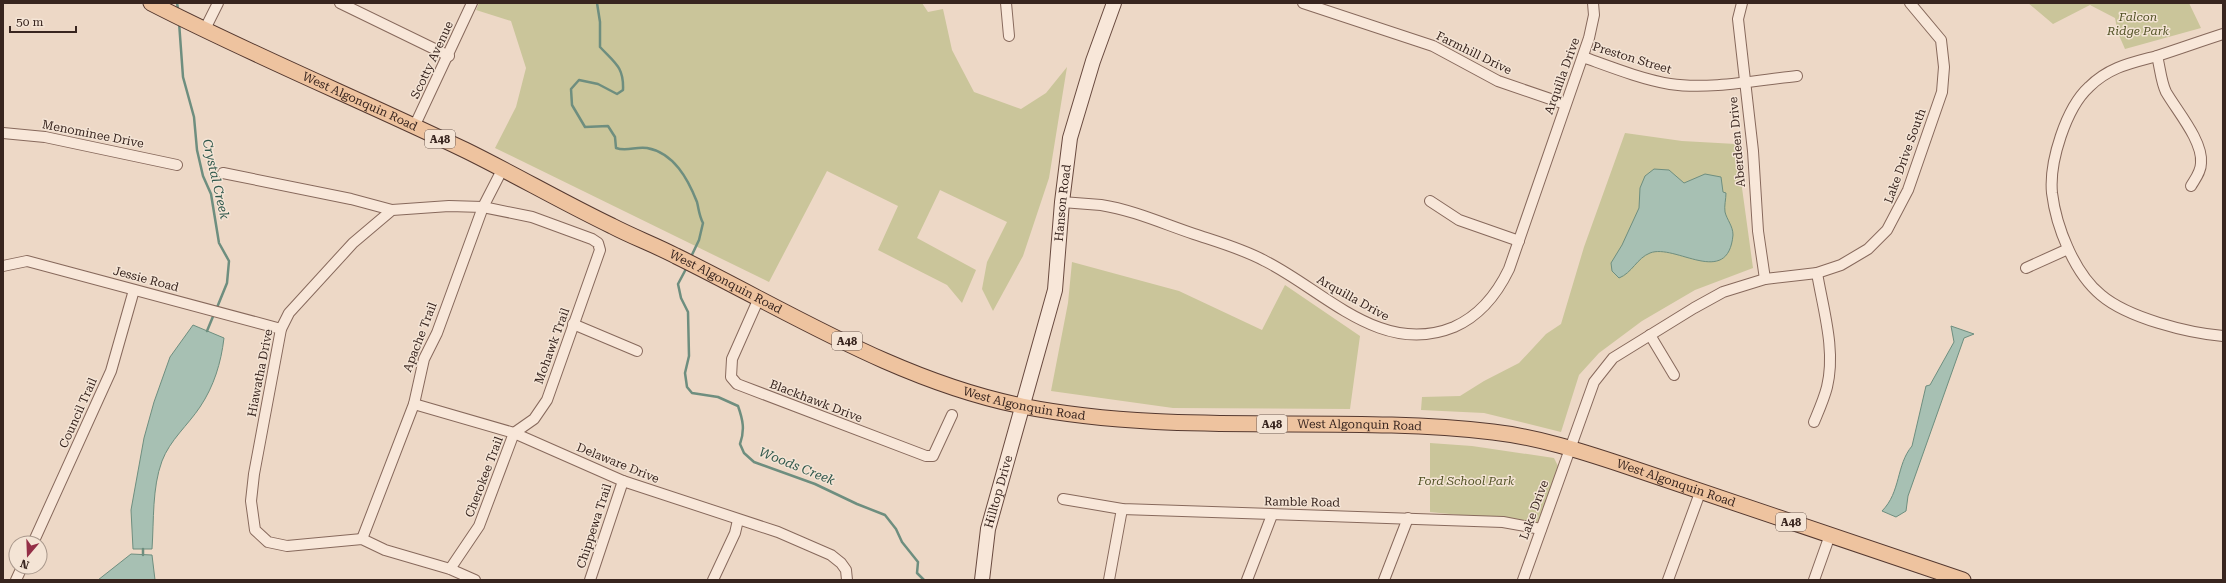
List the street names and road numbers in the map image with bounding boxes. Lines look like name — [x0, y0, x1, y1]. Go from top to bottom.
street label: Scotty Avenue — [408, 19, 456, 101]
street label: Farmhill Drive — [1434, 29, 1514, 77]
street label: Arquilla Drive — [1542, 35, 1582, 116]
street label: Preston Street — [1591, 39, 1674, 77]
street label: West Algonquin Road — [300, 69, 420, 134]
street label: Aberdeen Drive — [1726, 96, 1748, 188]
street label: Lake Drive South — [1881, 106, 1929, 205]
street label: Menominee Drive — [41, 117, 145, 151]
road number: A48 — [425, 130, 455, 148]
street label: Hanson Road — [1052, 163, 1074, 242]
street label: West Algonquin Road — [667, 247, 785, 317]
street label: Jessie Road — [112, 264, 181, 295]
street label: Arquilla Drive — [1314, 272, 1392, 324]
street label: Apache Trail — [400, 300, 440, 374]
street label: Mohawk Trail — [532, 306, 572, 386]
street label: Hiawatha Drive — [245, 327, 275, 418]
road number: A48 — [832, 332, 862, 350]
street label: Council Trail — [56, 375, 100, 450]
street label: Blackhawk Drive — [768, 377, 865, 425]
street label: West Algonquin Road — [961, 384, 1086, 423]
road number: A48 — [1257, 415, 1287, 433]
street label: West Algonquin Road — [1297, 417, 1423, 433]
street label: Cherokee Trail — [462, 434, 506, 519]
street label: Delaware Drive — [575, 440, 662, 486]
street label: Hilltop Drive — [982, 453, 1015, 530]
street label: West Algonquin Road — [1615, 456, 1738, 510]
street label: Lake Drive — [1517, 478, 1551, 542]
street label: Chippewa Trail — [574, 482, 614, 570]
street label: Ramble Road — [1264, 494, 1340, 510]
road number: A48 — [1776, 513, 1806, 531]

